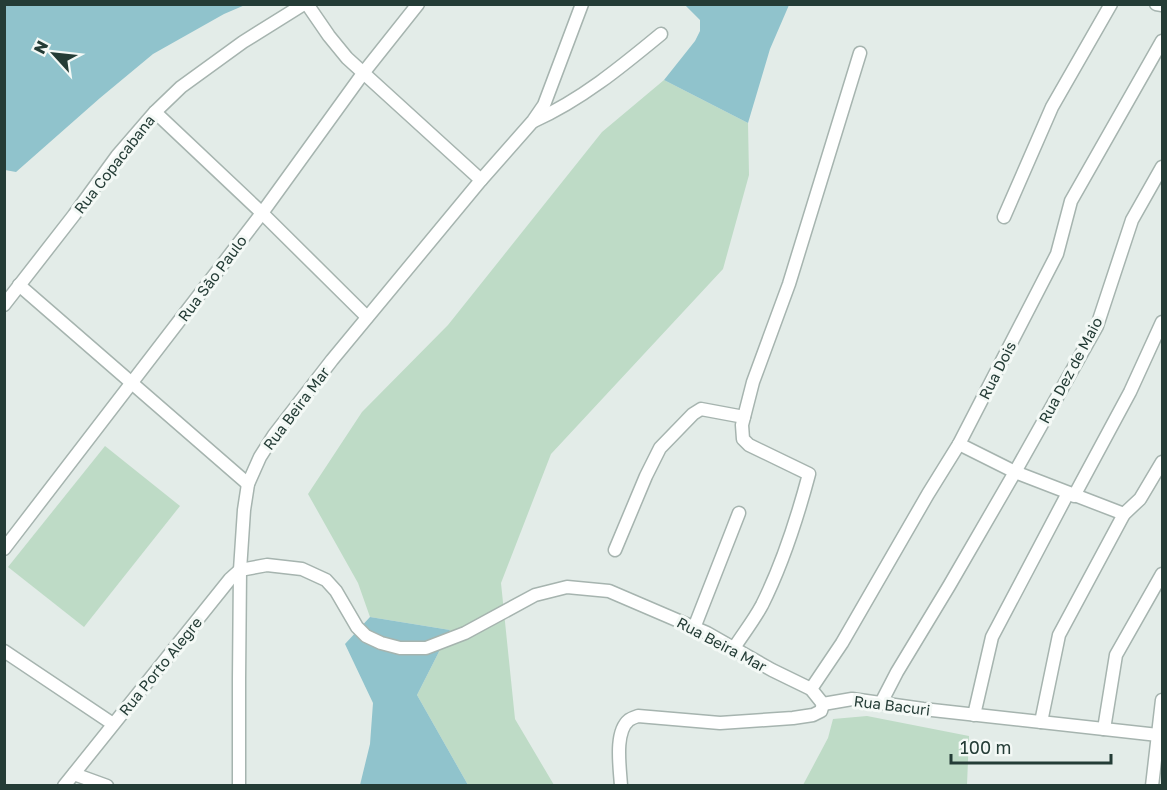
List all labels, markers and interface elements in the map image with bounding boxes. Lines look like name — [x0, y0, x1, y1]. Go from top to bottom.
north arrow — [24, 24, 84, 84]
text: N — [29, 37, 52, 57]
street label: Rua Copacabana — [70, 111, 158, 217]
street label: Rua São Paulo — [174, 231, 250, 325]
street label: Rua Dez de Maio — [1034, 314, 1106, 426]
street label: Rua Dois — [975, 338, 1019, 402]
street label: Rua Beira Mar — [259, 363, 333, 453]
street label: Rua Porto Alegre — [115, 613, 205, 719]
street label: Rua Beira Mar — [674, 613, 770, 675]
street label: Rua Bacuri — [853, 691, 931, 719]
scale bar — [951, 727, 1112, 765]
text: 100 m — [960, 736, 1011, 758]

